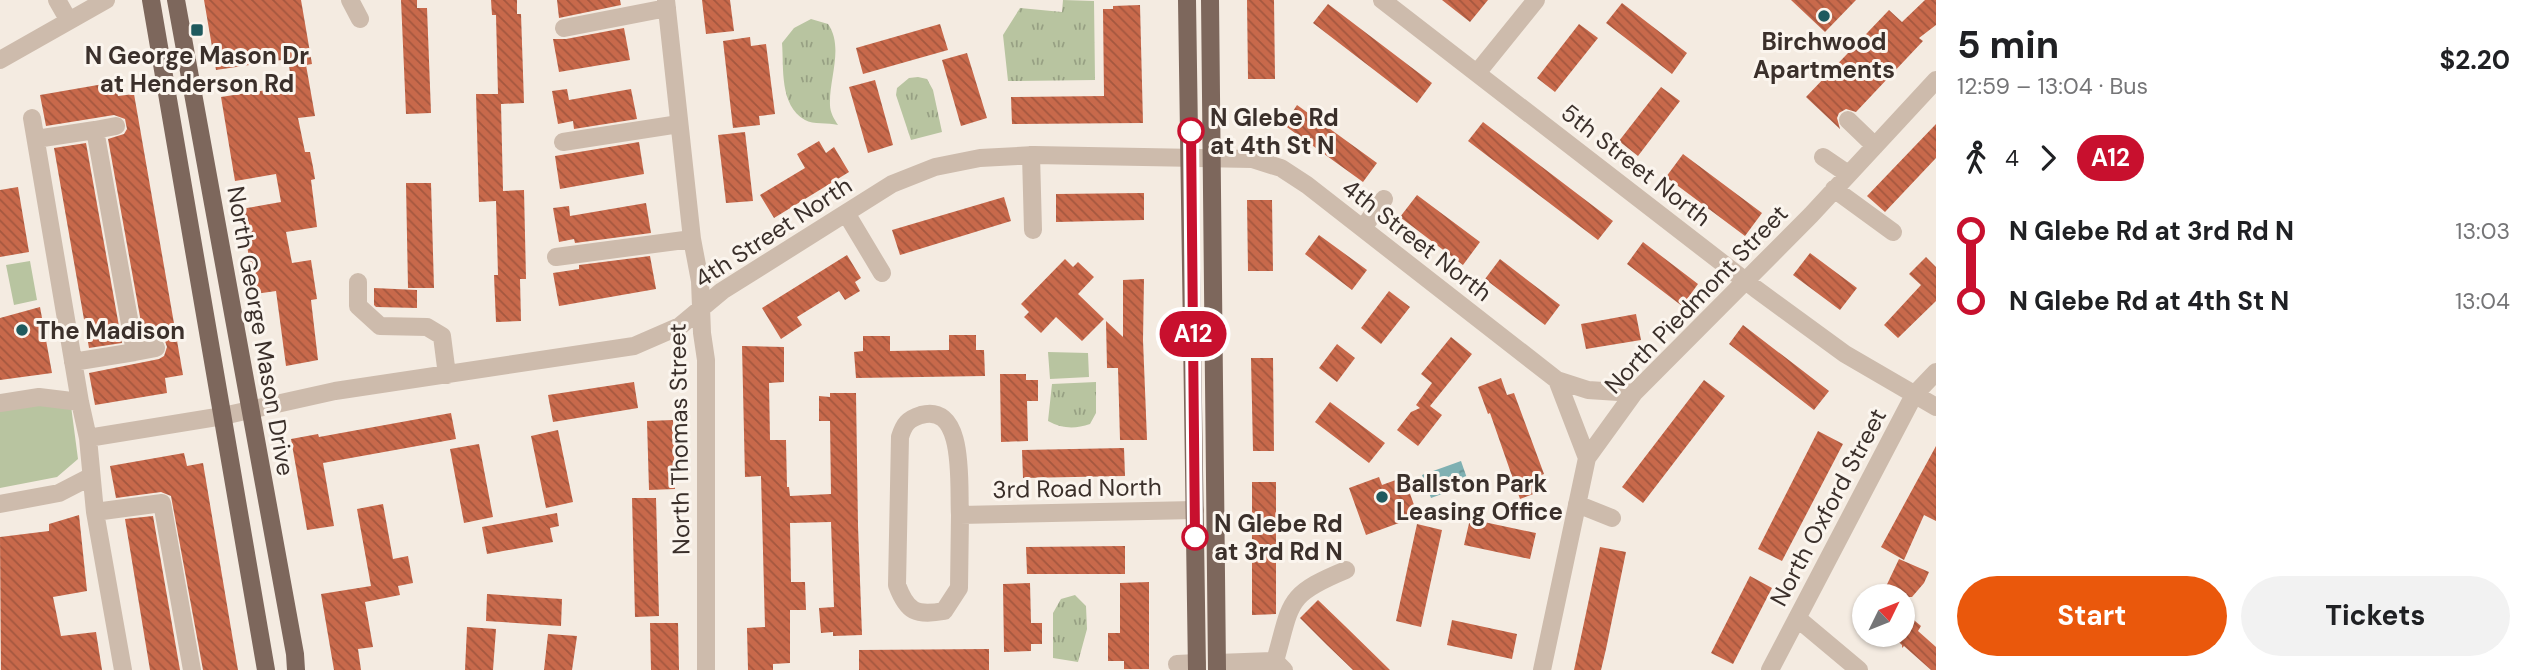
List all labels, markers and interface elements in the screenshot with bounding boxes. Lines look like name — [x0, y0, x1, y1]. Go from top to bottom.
marker: Birchwood Apartments — [1816, 8, 1832, 24]
text: 5 min — [1957, 20, 2059, 70]
marker: N George Mason Dr at Henderson Rd — [189, 22, 205, 38]
place label: Birchwood Apartments — [1753, 26, 1895, 85]
place label: N George Mason Dr at Henderson Rd — [85, 40, 309, 99]
text: $2.20 — [2440, 43, 2510, 77]
text: 12:59 – 13:04 · Bus — [1957, 71, 2148, 101]
street label: 5th Street North — [1555, 97, 1717, 233]
place label: N Glebe Rd at 4th St N — [1210, 102, 1339, 161]
marker: N Glebe Rd at 4th St N — [1178, 118, 1204, 144]
icon: walk — [1957, 139, 1995, 177]
icon: forward — [2029, 139, 2067, 177]
text: A12 — [2091, 142, 2130, 173]
text: 4 — [2005, 143, 2019, 173]
street label: 4th Street North — [688, 170, 858, 294]
street label: 4th Street North — [1336, 172, 1498, 308]
street label: North George Mason Drive — [220, 184, 302, 478]
street label: North Piedmont Street — [1598, 198, 1794, 400]
text: N Glebe Rd at 3rd Rd N — [2009, 214, 2294, 248]
text: 13:03 — [2455, 216, 2510, 246]
text: N Glebe Rd at 4th St N — [2009, 284, 2289, 318]
text: 13:04 — [2455, 286, 2510, 316]
line badge: A12 — [1153, 311, 1233, 357]
place label: The Madison — [36, 315, 185, 346]
text: A12 — [1174, 318, 1212, 349]
marker: The Madison — [14, 322, 30, 338]
street label: North Thomas Street — [661, 323, 697, 555]
street label: North Oxford Street — [1763, 403, 1893, 611]
place label: Ballston Park Leasing Office — [1396, 468, 1563, 527]
street label: 3rd Road North — [992, 471, 1162, 505]
marker: Ballston Park Leasing Office — [1374, 489, 1390, 505]
place label: N Glebe Rd at 3rd Rd N — [1214, 508, 1343, 567]
marker: N Glebe Rd at 3rd Rd N — [1182, 524, 1208, 550]
button: Start — [1957, 576, 2227, 656]
button: Tickets — [2241, 576, 2510, 656]
north arrow — [1852, 584, 1914, 648]
map controls — [1852, 584, 1915, 647]

